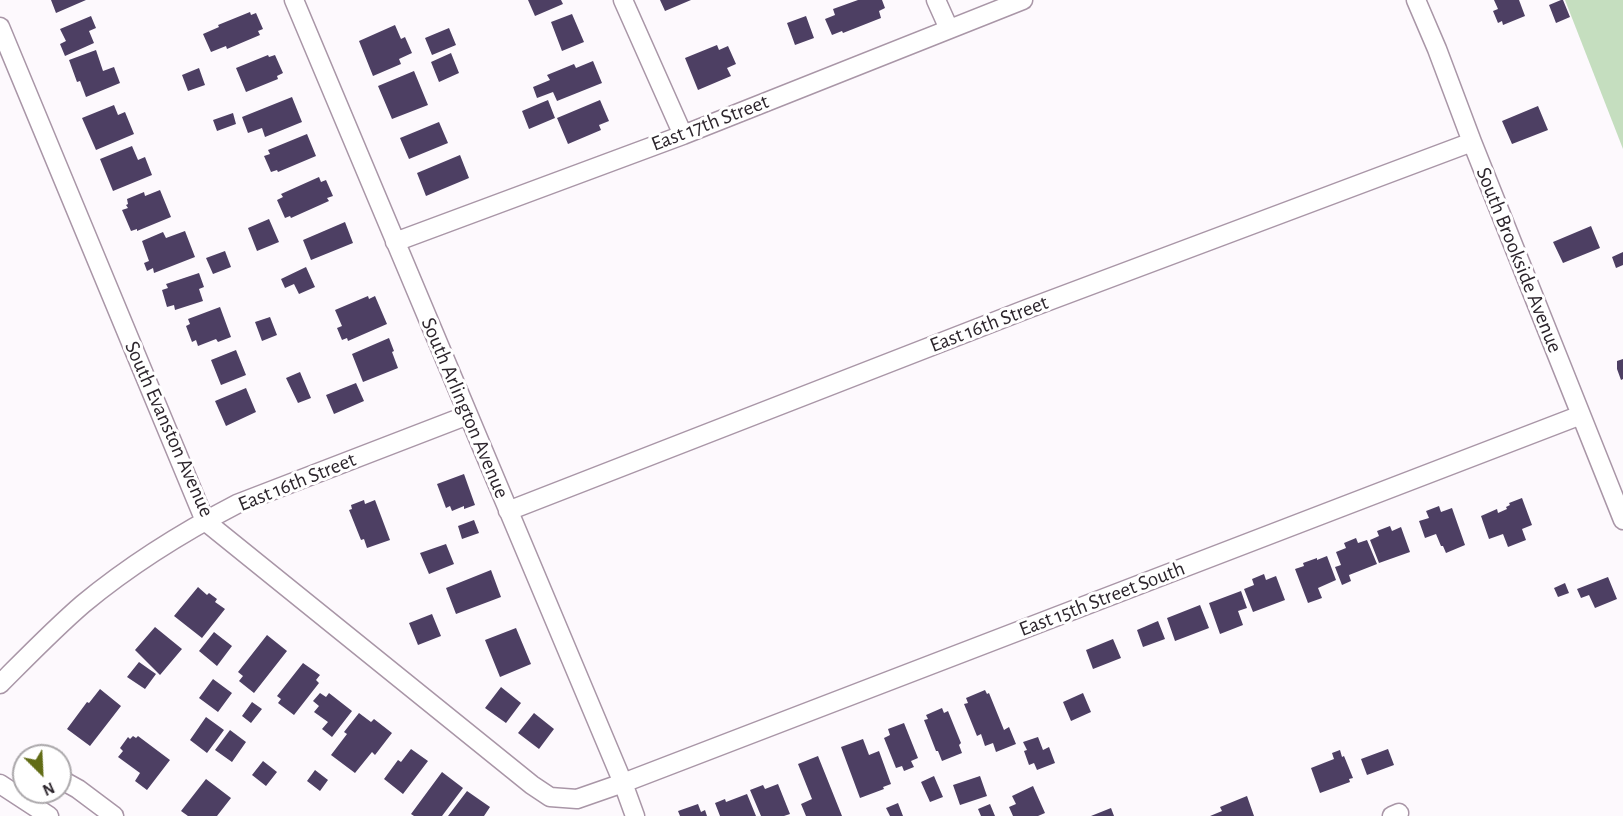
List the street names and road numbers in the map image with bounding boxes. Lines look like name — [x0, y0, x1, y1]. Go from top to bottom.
street label: East 17th Street — [648, 89, 772, 157]
street label: South Brookside Avenue — [1470, 164, 1568, 356]
street label: East 16th Street — [926, 290, 1052, 358]
street label: South Arlington Avenue — [416, 314, 514, 502]
street label: South Evanston Avenue — [119, 337, 219, 521]
street label: East 16th Street — [234, 447, 360, 517]
street label: East 15th Street South — [1016, 556, 1188, 642]

